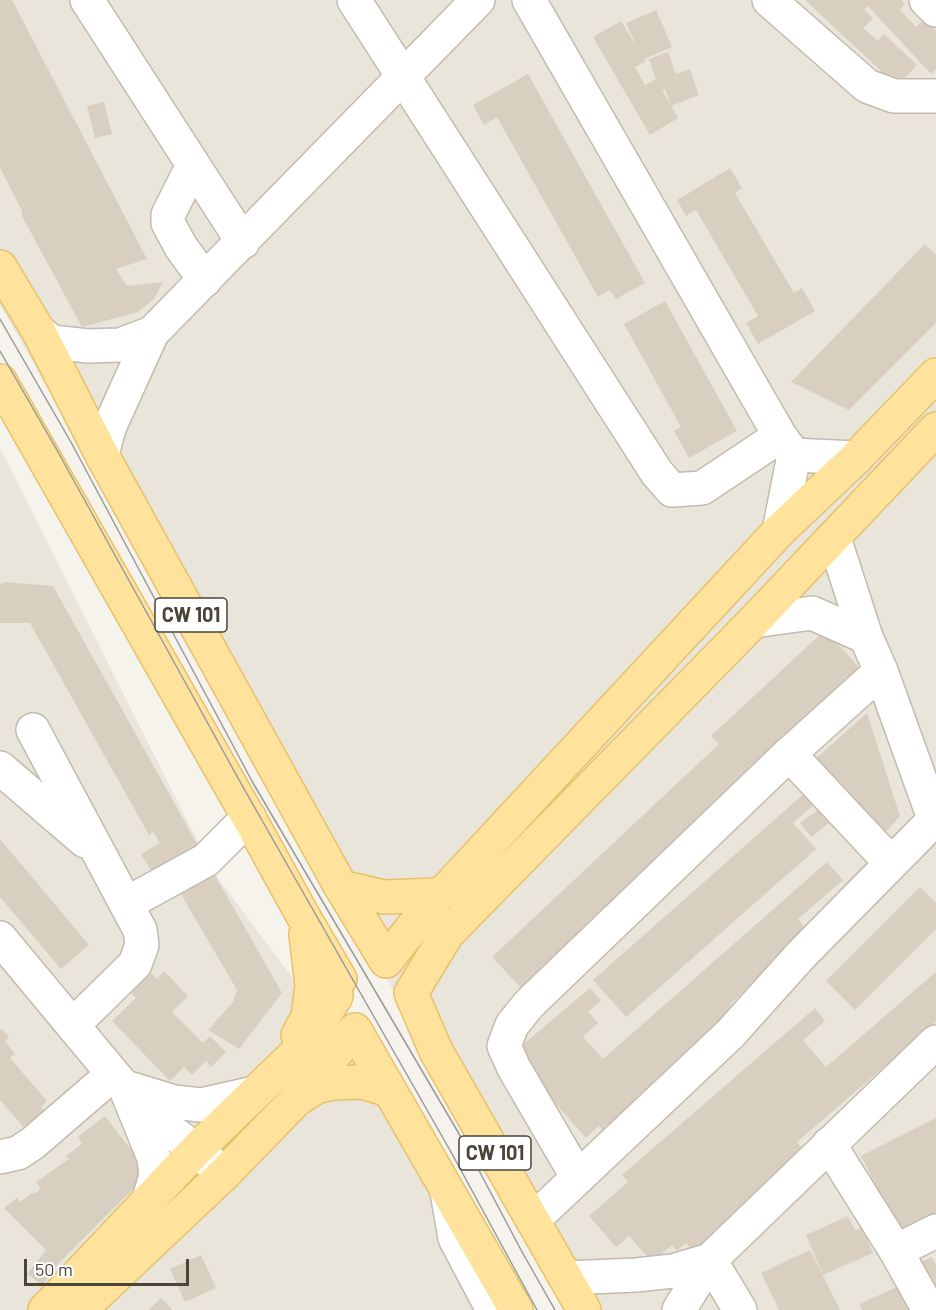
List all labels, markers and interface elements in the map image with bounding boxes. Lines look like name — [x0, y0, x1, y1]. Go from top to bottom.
road number: CW 101 — [155, 598, 227, 632]
road number: CW 101 — [459, 1136, 531, 1170]
scale bar — [27, 1247, 192, 1285]
text: 50 m — [35, 1258, 73, 1280]

